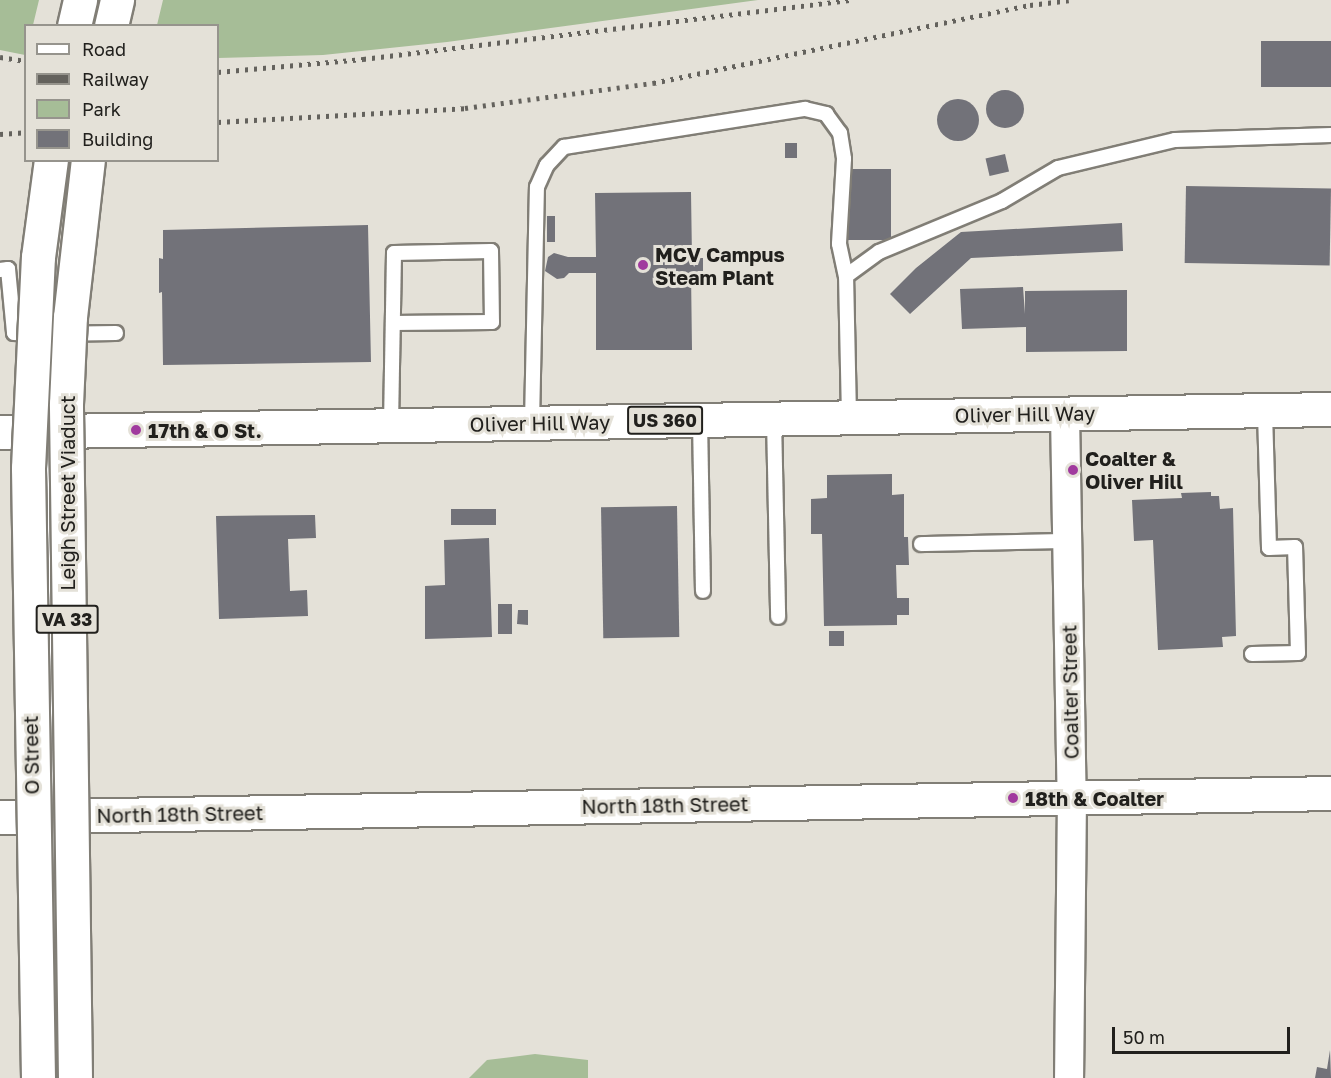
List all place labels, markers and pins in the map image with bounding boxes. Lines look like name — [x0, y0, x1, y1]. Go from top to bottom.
place label: MCV Campus Steam Plant — [655, 242, 785, 289]
marker: MCV Campus Steam Plant — [636, 258, 650, 272]
place label: 17th & O St. — [148, 418, 262, 442]
marker: 17th & O St. — [129, 423, 143, 437]
place label: Coalter & Oliver Hill — [1085, 446, 1183, 493]
marker: Coalter & Oliver Hill — [1066, 463, 1080, 477]
place label: 18th & Coalter — [1025, 786, 1164, 810]
marker: 18th & Coalter — [1006, 791, 1020, 805]

